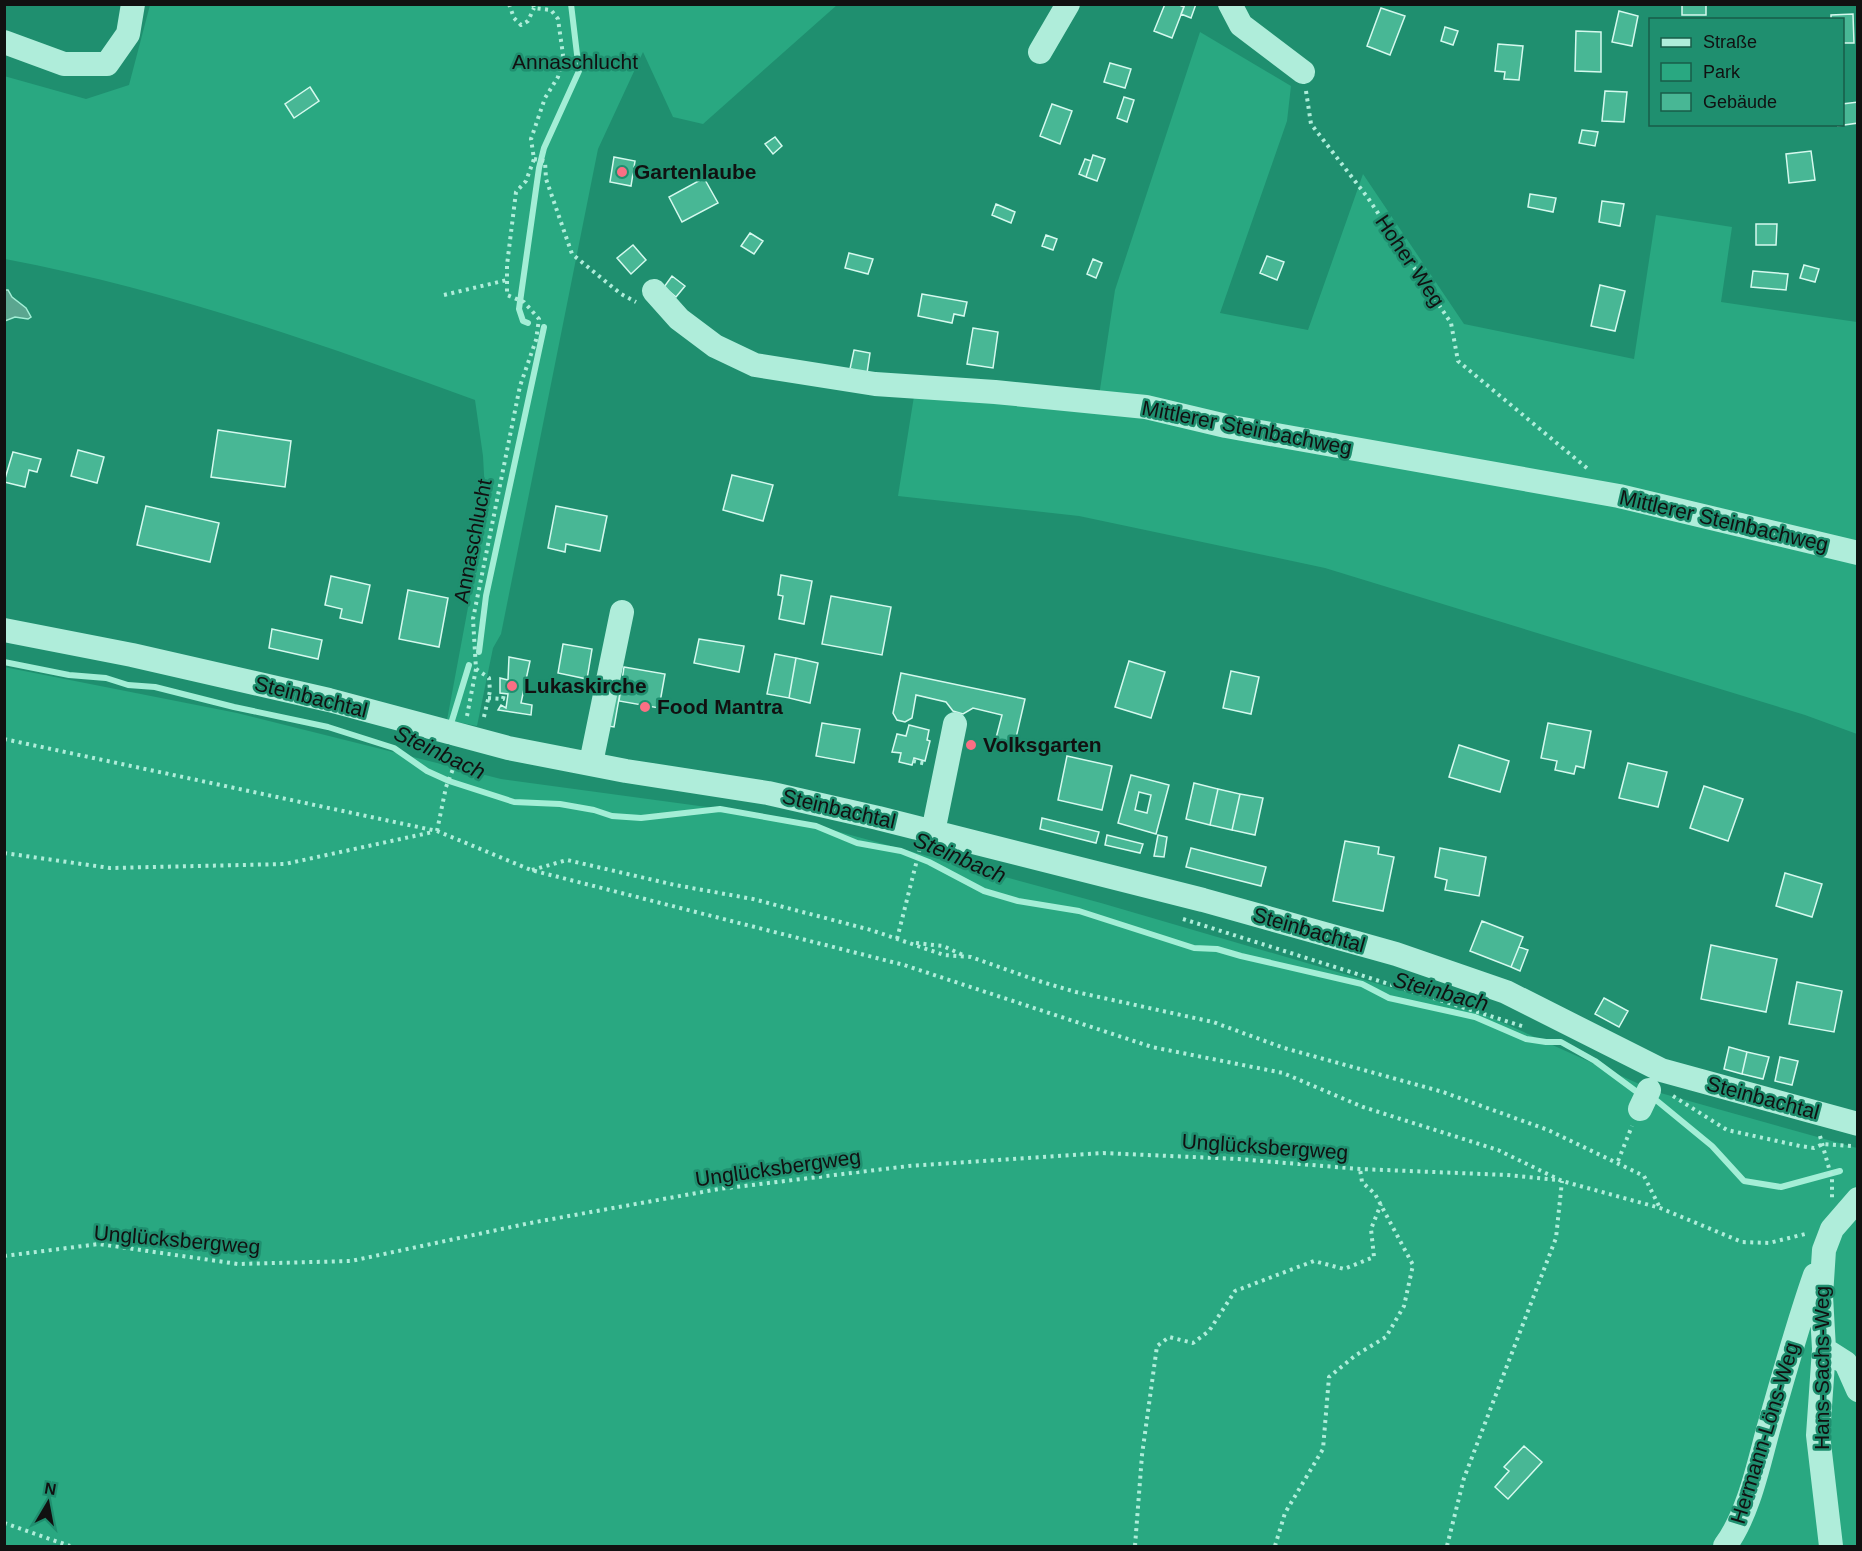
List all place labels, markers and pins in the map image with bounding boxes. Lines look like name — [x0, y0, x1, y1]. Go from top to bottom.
place label: Gartenlaube — [634, 160, 757, 183]
marker: Gartenlaube — [615, 165, 629, 179]
place label: Lukaskirche — [524, 674, 647, 697]
marker: Lukaskirche — [505, 679, 519, 693]
place label: Food Mantra — [657, 695, 783, 718]
marker: Food Mantra — [638, 700, 652, 714]
place label: Volksgarten — [983, 733, 1102, 756]
marker: Volksgarten — [964, 738, 978, 752]

